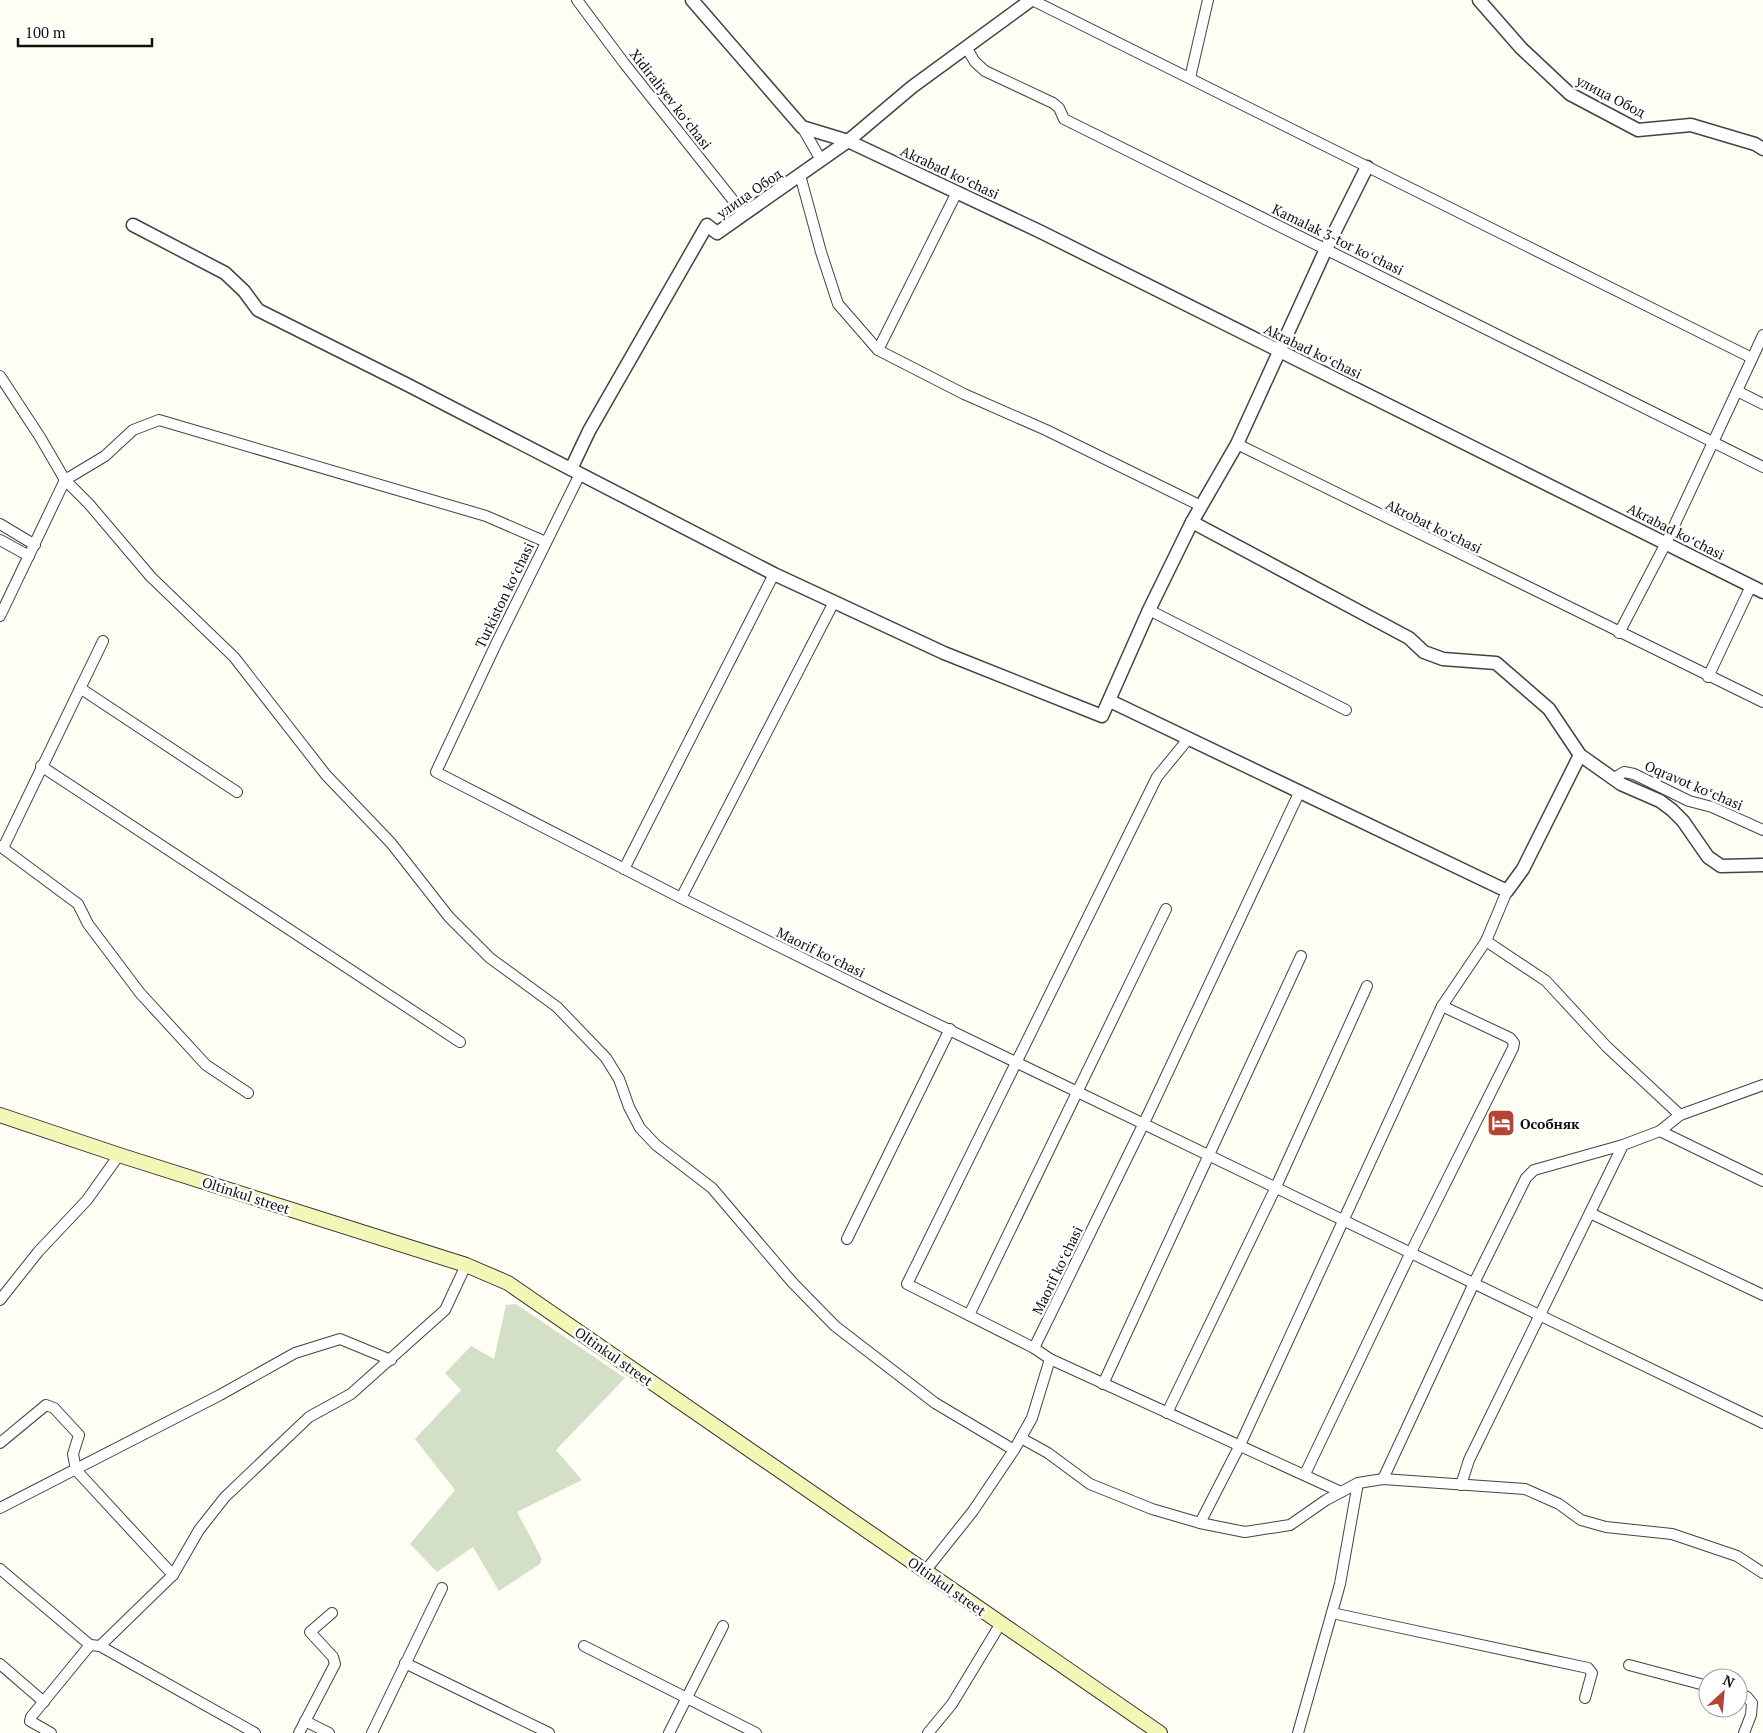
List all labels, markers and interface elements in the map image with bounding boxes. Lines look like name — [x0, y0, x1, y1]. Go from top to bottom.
scale bar — [18, 15, 151, 47]
text: 100 m — [25, 22, 66, 42]
street label: Xidiraliyev koʻchasi — [626, 45, 716, 153]
street label: улица Обод — [1572, 70, 1649, 122]
street label: Akrabad koʻchasi — [898, 141, 1002, 203]
street label: улица Обод — [712, 164, 785, 223]
street label: Kamalak 3-tor koʻchasi — [1269, 199, 1407, 279]
street label: Akrabad koʻchasi — [1261, 319, 1365, 383]
street label: Akrobat koʻchasi — [1383, 495, 1485, 557]
street label: Akrabad koʻchasi — [1624, 498, 1728, 564]
street label: Turkiston koʻchasi — [470, 539, 538, 651]
street label: Oqravot koʻchasi — [1642, 756, 1746, 814]
street label: Maorif koʻchasi — [774, 922, 868, 982]
hotel icon: Особняк — [1486, 1108, 1516, 1138]
place label: Особняк — [1520, 1114, 1580, 1133]
street label: Oltinkul street — [200, 1172, 293, 1218]
street label: Maorif koʻchasi — [1027, 1223, 1087, 1317]
street label: Oltinkul street — [571, 1322, 657, 1390]
street label: Oltinkul street — [904, 1552, 990, 1620]
north arrow — [1698, 1668, 1748, 1718]
text: N — [1720, 1670, 1738, 1692]

